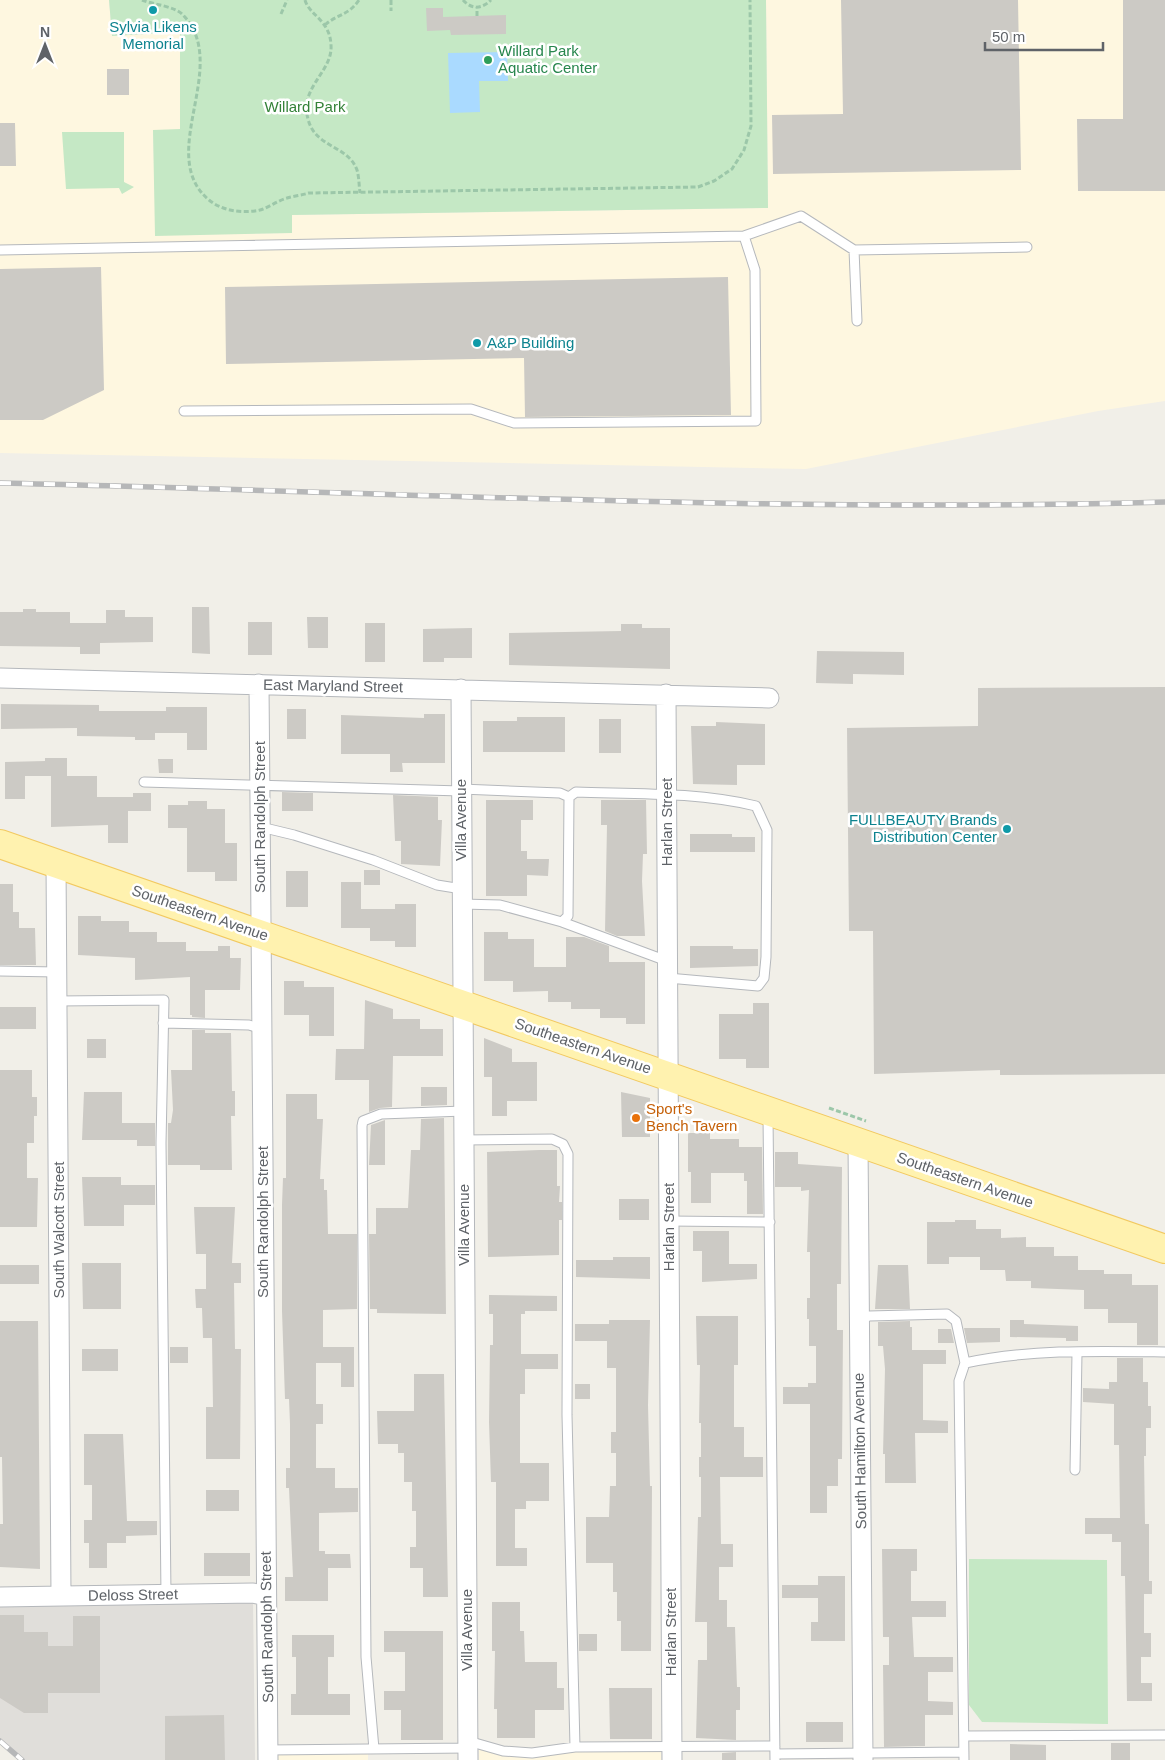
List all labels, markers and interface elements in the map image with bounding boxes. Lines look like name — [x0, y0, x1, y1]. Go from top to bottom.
marker: Sylvia Likens Memorial — [147, 4, 159, 16]
place label: Sylvia Likens Memorial — [109, 18, 197, 52]
north arrow — [20, 20, 70, 70]
scale bar — [985, 20, 1102, 52]
text: N — [40, 24, 50, 40]
text: 50 m — [992, 28, 1025, 45]
place label: Willard Park Aquatic Center — [498, 42, 597, 76]
marker: Willard Park Aquatic Center — [482, 54, 494, 66]
park label: Willard Park — [265, 98, 346, 115]
place label: A&P Building — [487, 334, 574, 351]
marker: A&P Building — [471, 337, 483, 349]
street label: East Maryland Street — [263, 676, 404, 695]
street label: South Randolph Street — [251, 740, 268, 893]
street label: Harlan Street — [658, 777, 675, 866]
street label: Villa Avenue — [452, 779, 469, 861]
place label: FULLBEAUTY Brands Distribution Center — [849, 811, 997, 845]
marker: FULLBEAUTY Brands Distribution Center — [1001, 823, 1013, 835]
street label: Southeastern Avenue — [130, 881, 271, 944]
street label: Southeastern Avenue — [513, 1014, 654, 1077]
place label: Sport's Bench Tavern — [646, 1100, 737, 1134]
marker: Sport's Bench Tavern — [630, 1112, 642, 1124]
street label: South Randolph Street — [254, 1145, 271, 1298]
street label: Southeastern Avenue — [895, 1148, 1036, 1211]
street label: South Walcott Street — [50, 1161, 67, 1299]
street label: Harlan Street — [660, 1182, 677, 1271]
street label: Villa Avenue — [455, 1184, 472, 1266]
street label: South Hamilton Avenue — [850, 1373, 869, 1529]
street label: South Randolph Street — [257, 1550, 276, 1703]
street label: Deloss Street — [88, 1585, 179, 1604]
street label: Harlan Street — [662, 1587, 679, 1676]
street label: Villa Avenue — [458, 1589, 475, 1671]

